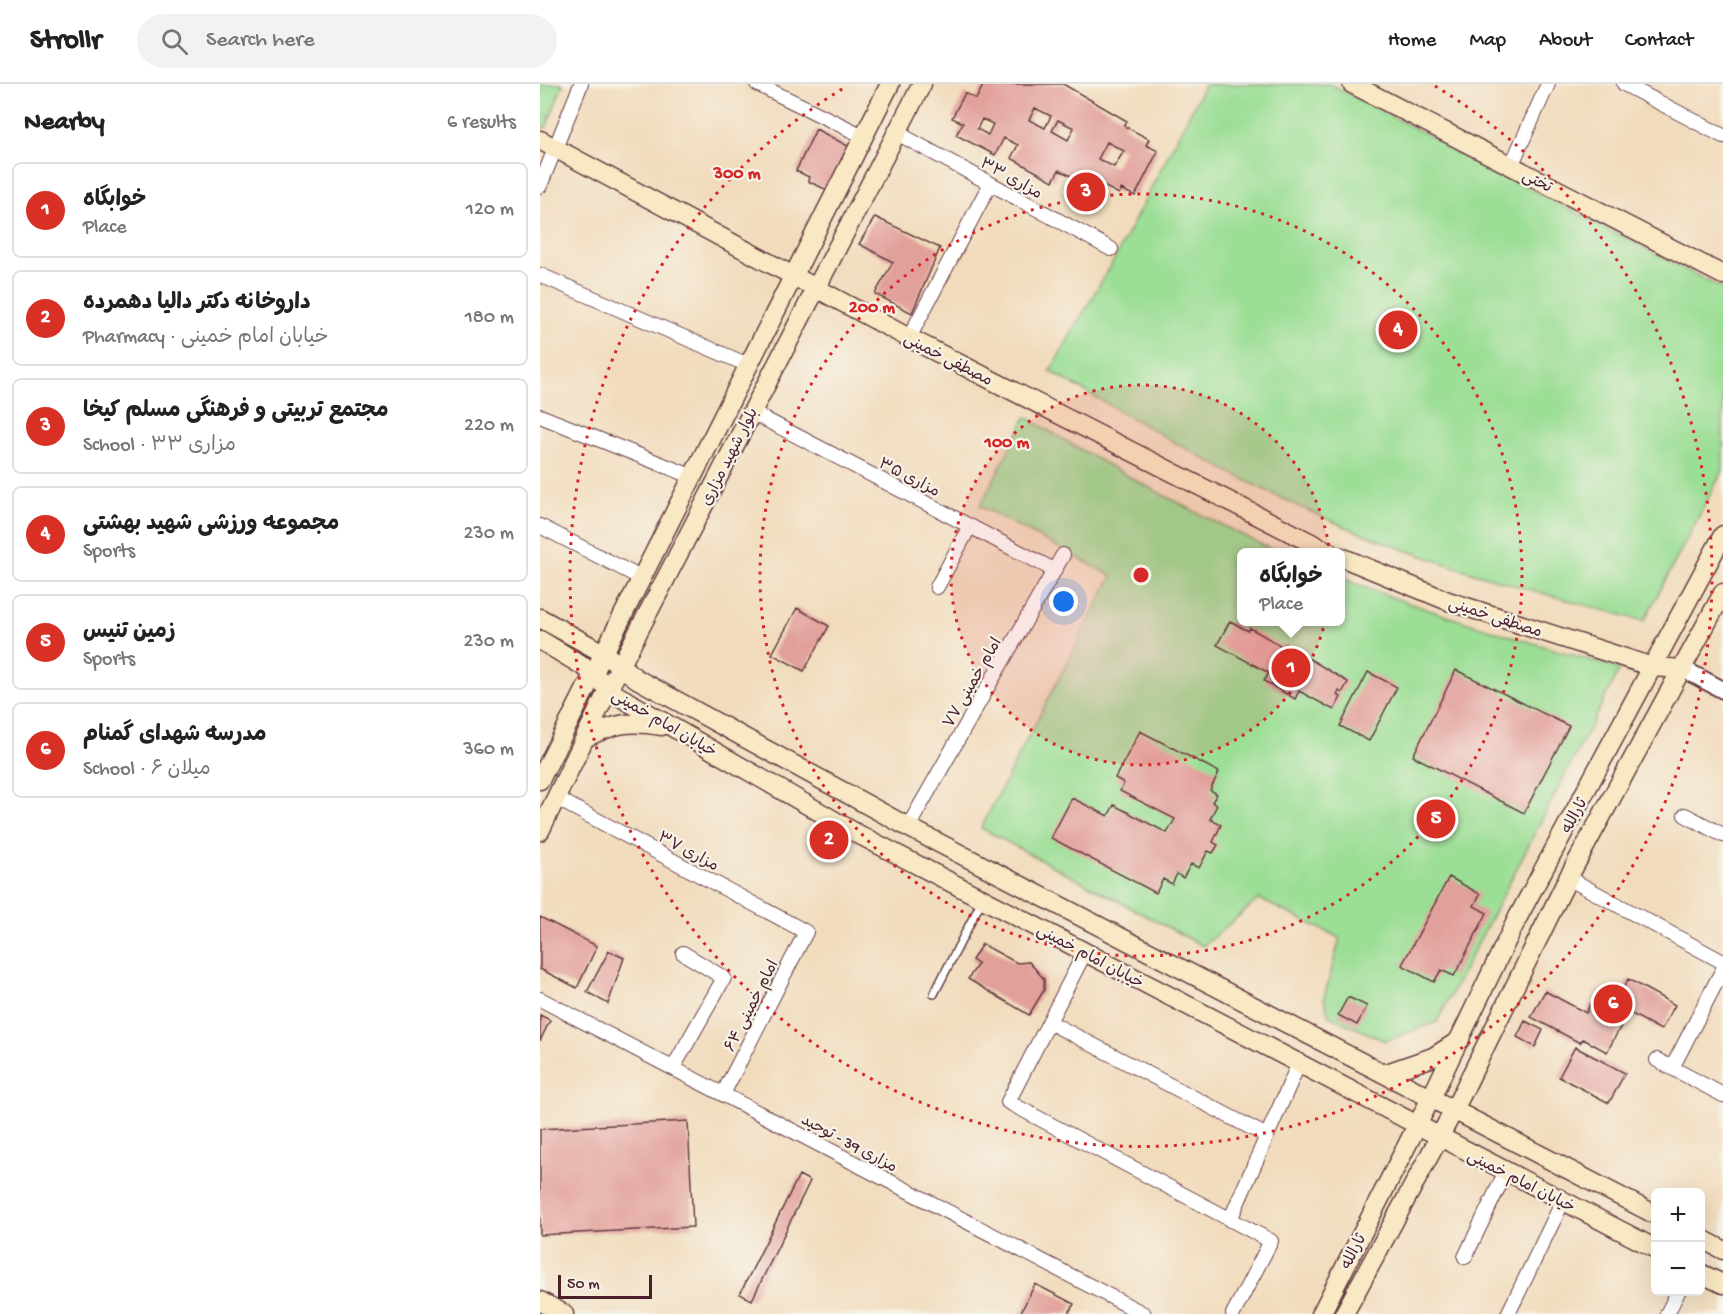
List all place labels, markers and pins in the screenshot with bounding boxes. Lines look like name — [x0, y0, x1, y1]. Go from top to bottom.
pin: 3 — [1066, 170, 1106, 214]
pin: 4 — [1378, 308, 1418, 352]
centre of rings — [1131, 565, 1151, 585]
pin: 1 — [1272, 646, 1311, 690]
pin: 5 — [1416, 796, 1456, 842]
pin: 2 — [810, 818, 848, 862]
pin: 6 — [1594, 982, 1632, 1026]

